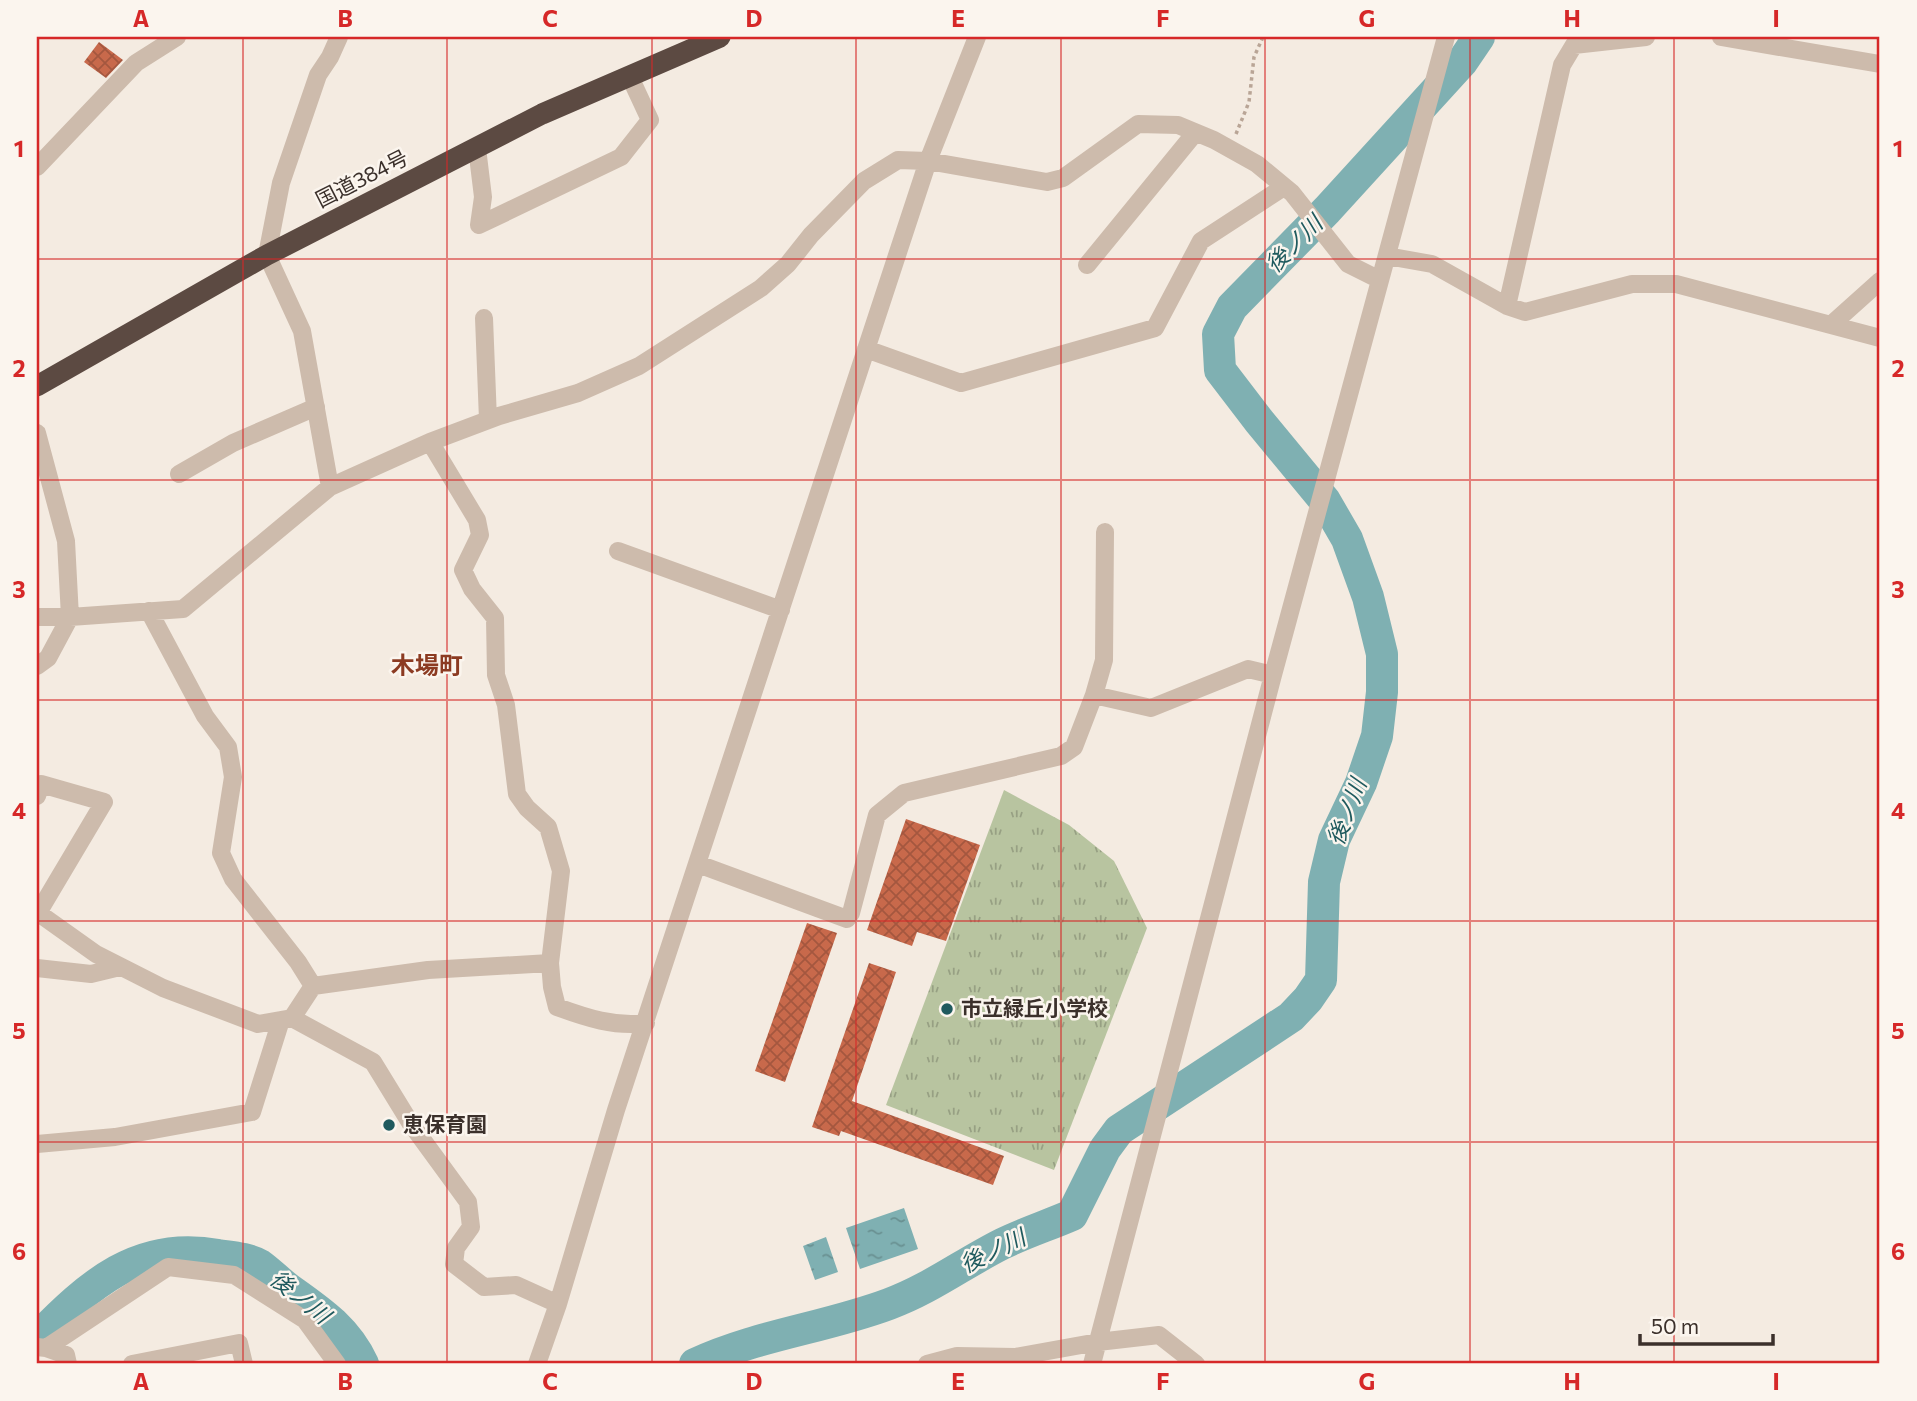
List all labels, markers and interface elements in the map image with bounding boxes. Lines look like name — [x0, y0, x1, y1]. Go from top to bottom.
text: A — [133, 4, 150, 32]
text: B — [337, 4, 353, 32]
text: C — [542, 4, 558, 32]
text: D — [746, 4, 763, 32]
text: E — [951, 4, 965, 32]
text: F — [1156, 4, 1170, 32]
text: G — [1359, 4, 1375, 32]
text: H — [1563, 4, 1581, 32]
text: I — [1772, 4, 1780, 32]
text: 1 — [14, 134, 24, 162]
text: 1 — [1893, 134, 1903, 162]
street label: 国道384号 — [311, 144, 412, 212]
water label: 後ノ川 — [1259, 207, 1330, 278]
text: 2 — [12, 354, 26, 382]
text: 2 — [1891, 354, 1905, 382]
text: 3 — [12, 575, 26, 603]
text: 3 — [1891, 575, 1905, 603]
district label: 木場町 — [391, 650, 463, 679]
water label: 後ノ川 — [1321, 772, 1373, 849]
text: 4 — [12, 796, 26, 824]
text: 4 — [1891, 796, 1905, 824]
place label: 市立緑丘小学校 — [961, 995, 1108, 1020]
marker: 市立緑丘小学校 — [939, 1001, 955, 1017]
text: 5 — [12, 1016, 26, 1044]
text: 5 — [1891, 1016, 1905, 1044]
place label: 恵保育園 — [403, 1111, 487, 1136]
marker: 恵保育園 — [381, 1117, 397, 1133]
water label: 後ノ川 — [955, 1221, 1032, 1278]
text: 6 — [12, 1237, 26, 1265]
text: 6 — [1891, 1237, 1905, 1265]
water label: 後ノ川 — [265, 1264, 339, 1331]
scale bar — [1640, 1303, 1773, 1347]
text: 50 m — [1651, 1313, 1699, 1338]
text: A — [133, 1367, 150, 1395]
text: B — [337, 1367, 353, 1395]
text: C — [542, 1367, 558, 1395]
text: D — [746, 1367, 763, 1395]
text: E — [951, 1367, 965, 1395]
text: F — [1156, 1367, 1170, 1395]
text: G — [1359, 1367, 1375, 1395]
text: H — [1563, 1367, 1581, 1395]
text: I — [1772, 1367, 1780, 1395]

